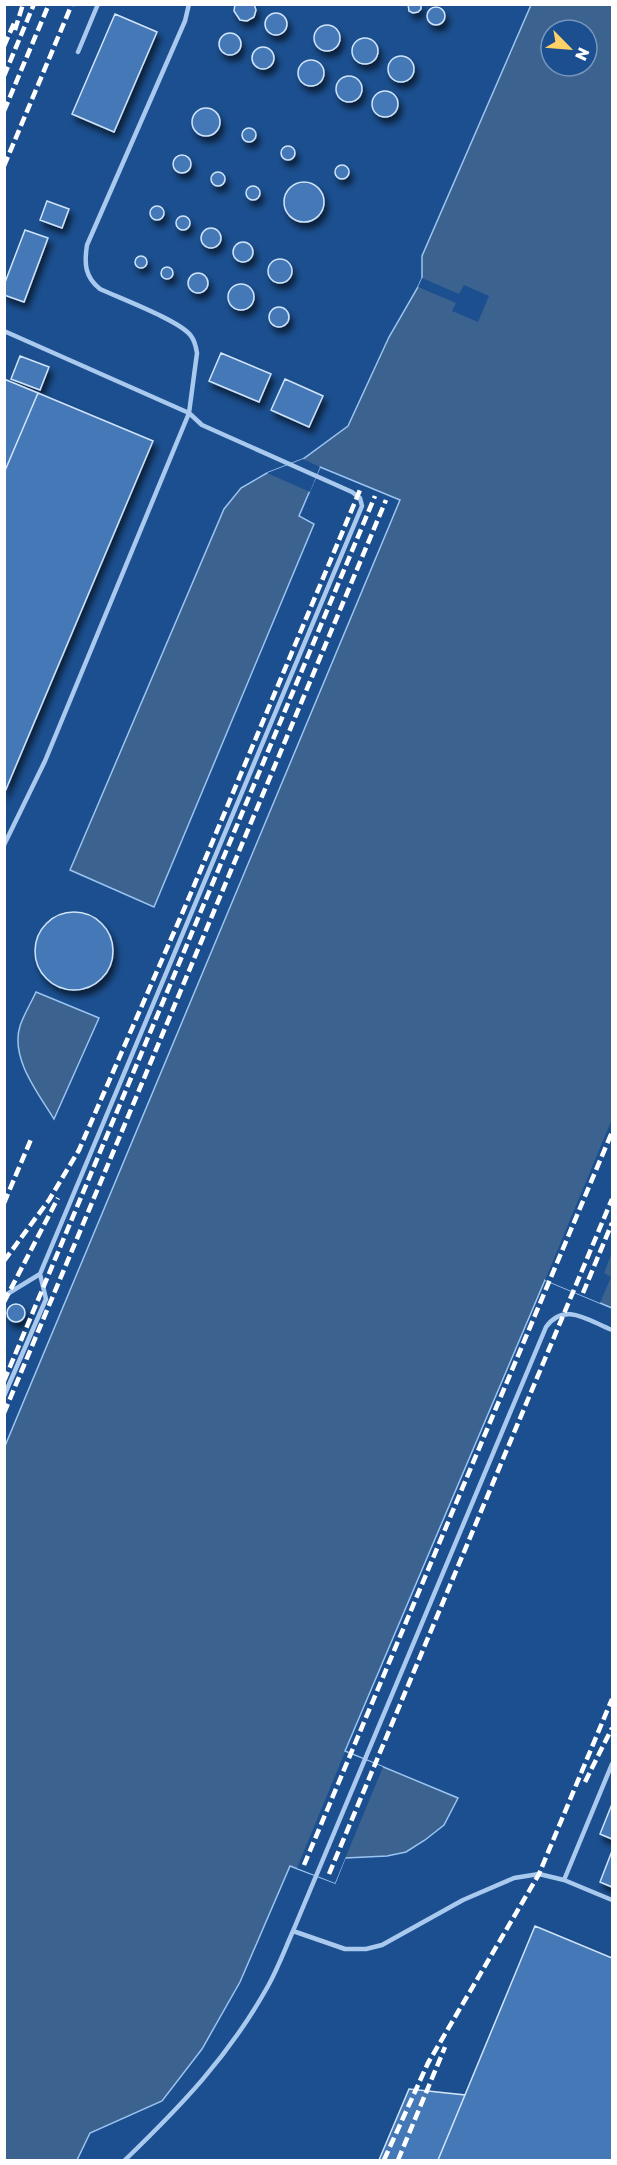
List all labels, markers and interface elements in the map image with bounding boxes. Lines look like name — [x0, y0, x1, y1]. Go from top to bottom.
north arrow — [539, 18, 599, 78]
text: N — [571, 45, 594, 64]

